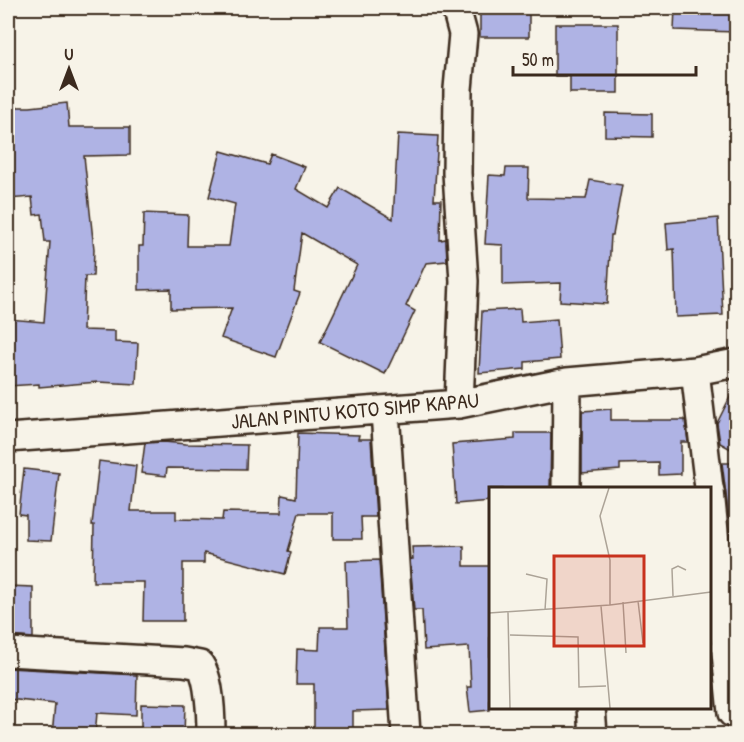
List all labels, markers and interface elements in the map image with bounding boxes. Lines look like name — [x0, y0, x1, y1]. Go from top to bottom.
north arrow — [39, 39, 99, 99]
scale bar — [513, 39, 696, 77]
text: U — [65, 43, 74, 65]
text: 50 m — [522, 47, 554, 72]
street label: JALAN PINTU KOTO SIMP KAPAU — [230, 385, 480, 436]
inset map — [489, 487, 711, 709]

